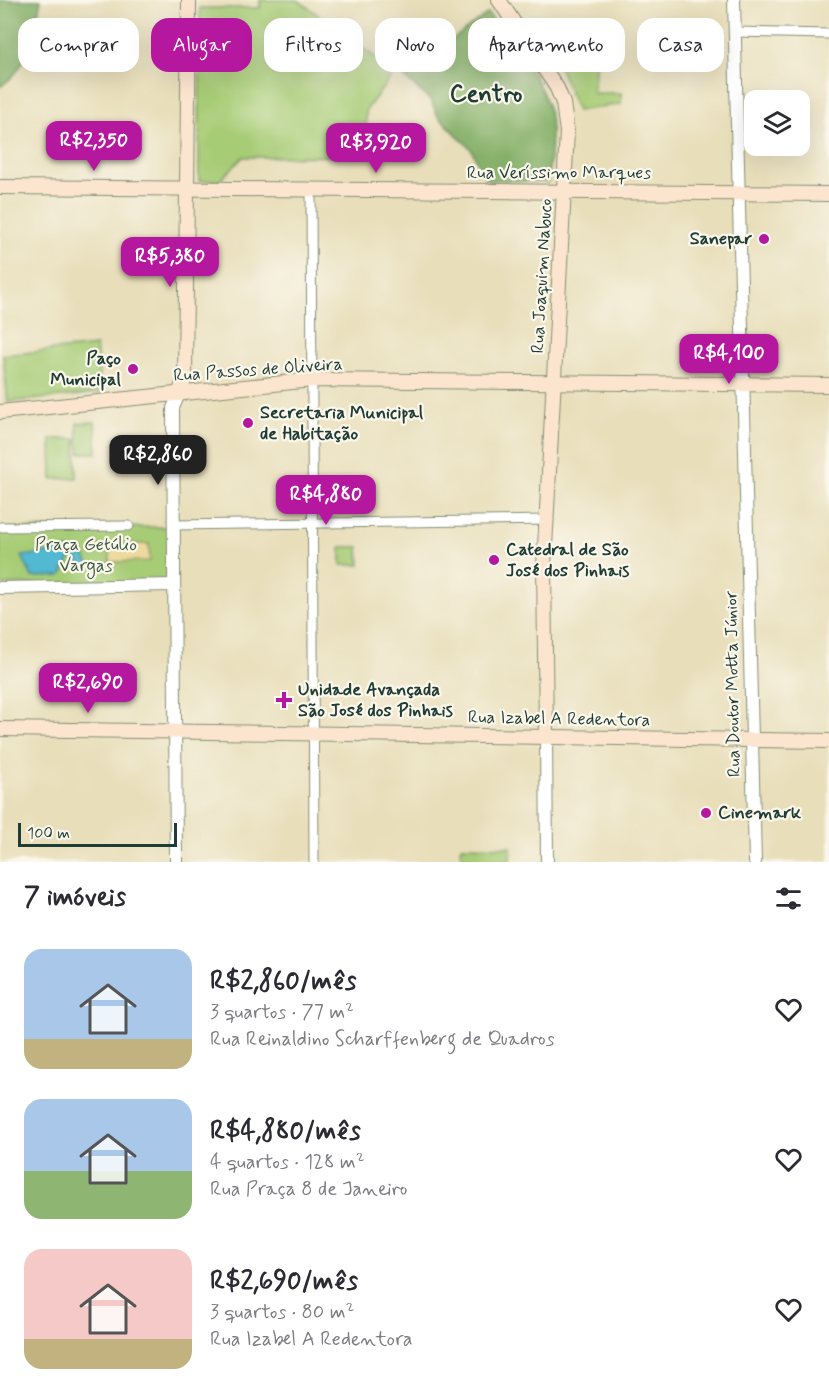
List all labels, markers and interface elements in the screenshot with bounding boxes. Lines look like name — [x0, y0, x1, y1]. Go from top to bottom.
chip: Comprar — [18, 18, 139, 72]
chip: Alugar — [151, 18, 252, 72]
chip: Filtros — [264, 18, 363, 72]
chip: Novo — [375, 18, 456, 72]
chip: Apartamento — [468, 18, 625, 72]
chip: Casa — [637, 18, 724, 72]
district label: Centro — [450, 79, 522, 110]
map controls — [744, 90, 810, 156]
button: layers — [744, 90, 810, 156]
pin: R$2,350 — [39, 121, 149, 172]
pin: R$3,920 — [321, 123, 431, 174]
text: R$2,350 — [60, 127, 128, 154]
text: R$3,920 — [340, 129, 412, 156]
street label: Rua Veríssimo Marques — [467, 161, 651, 185]
street label: Rua Joaquim Nabuco — [526, 198, 558, 354]
place label: Sanepar — [690, 227, 752, 251]
marker: Sanepar — [757, 232, 771, 246]
pin: R$5,380 — [115, 237, 225, 288]
text: R$5,380 — [135, 243, 205, 270]
pin: R$4,100 — [674, 334, 784, 385]
text: R$4,100 — [693, 340, 765, 367]
place label: Paço Municipal — [50, 347, 122, 392]
street label: Rua Passos de Oliveira — [172, 352, 344, 388]
marker: Paço Municipal — [126, 362, 140, 376]
place label: Secretaria Municipal de Habitação — [260, 401, 424, 446]
marker: Secretaria Municipal de Habitação — [241, 416, 255, 430]
pin: R$2,860 — [103, 435, 213, 486]
text: R$2,860 — [123, 441, 193, 468]
pin: R$4,880 — [271, 475, 381, 526]
text: R$4,880 — [290, 481, 362, 508]
park label: Praça Getúlio Vargas — [35, 533, 137, 579]
place label: Catedral de São José dos Pinhais — [506, 538, 629, 583]
marker: Catedral de São José dos Pinhais — [487, 553, 501, 567]
street label: Rua Doutor Motta Júnior — [719, 590, 747, 777]
pin: R$2,690 — [33, 663, 143, 714]
text: R$2,690 — [53, 669, 123, 696]
place label: Unidade Avançada São José dos Pinhais — [298, 678, 453, 723]
marker: Unidade Avançada São José dos Pinhais — [275, 691, 293, 709]
street label: Rua Izabel A Redentora — [468, 705, 650, 733]
place label: Cinemark — [718, 801, 802, 825]
marker: Cinemark — [699, 806, 713, 820]
scale bar — [18, 820, 177, 848]
text: 100 m — [27, 823, 70, 844]
text: 7 imóveis — [24, 881, 126, 915]
icon: filters — [772, 882, 805, 915]
text: R$2,860/mês — [210, 965, 356, 999]
icon: home — [72, 973, 144, 1045]
icon: heart — [772, 993, 805, 1026]
text: 3 quartos · 77 m² — [210, 999, 354, 1026]
text: Rua Reinaldino Scharffenberg de Quadros — [210, 1026, 555, 1053]
text: R$4,880/mês — [210, 1115, 361, 1149]
icon: home — [72, 1123, 144, 1195]
icon: heart — [772, 1143, 805, 1176]
text: 4 quartos · 128 m² — [210, 1149, 365, 1176]
text: Rua Praça 8 de Janeiro — [210, 1176, 407, 1203]
text: R$2,690/mês — [210, 1265, 358, 1299]
icon: home — [72, 1273, 144, 1345]
icon: heart — [772, 1293, 805, 1326]
text: 3 quartos · 80 m² — [210, 1299, 354, 1326]
text: Rua Izabel A Redentora — [210, 1326, 413, 1353]

